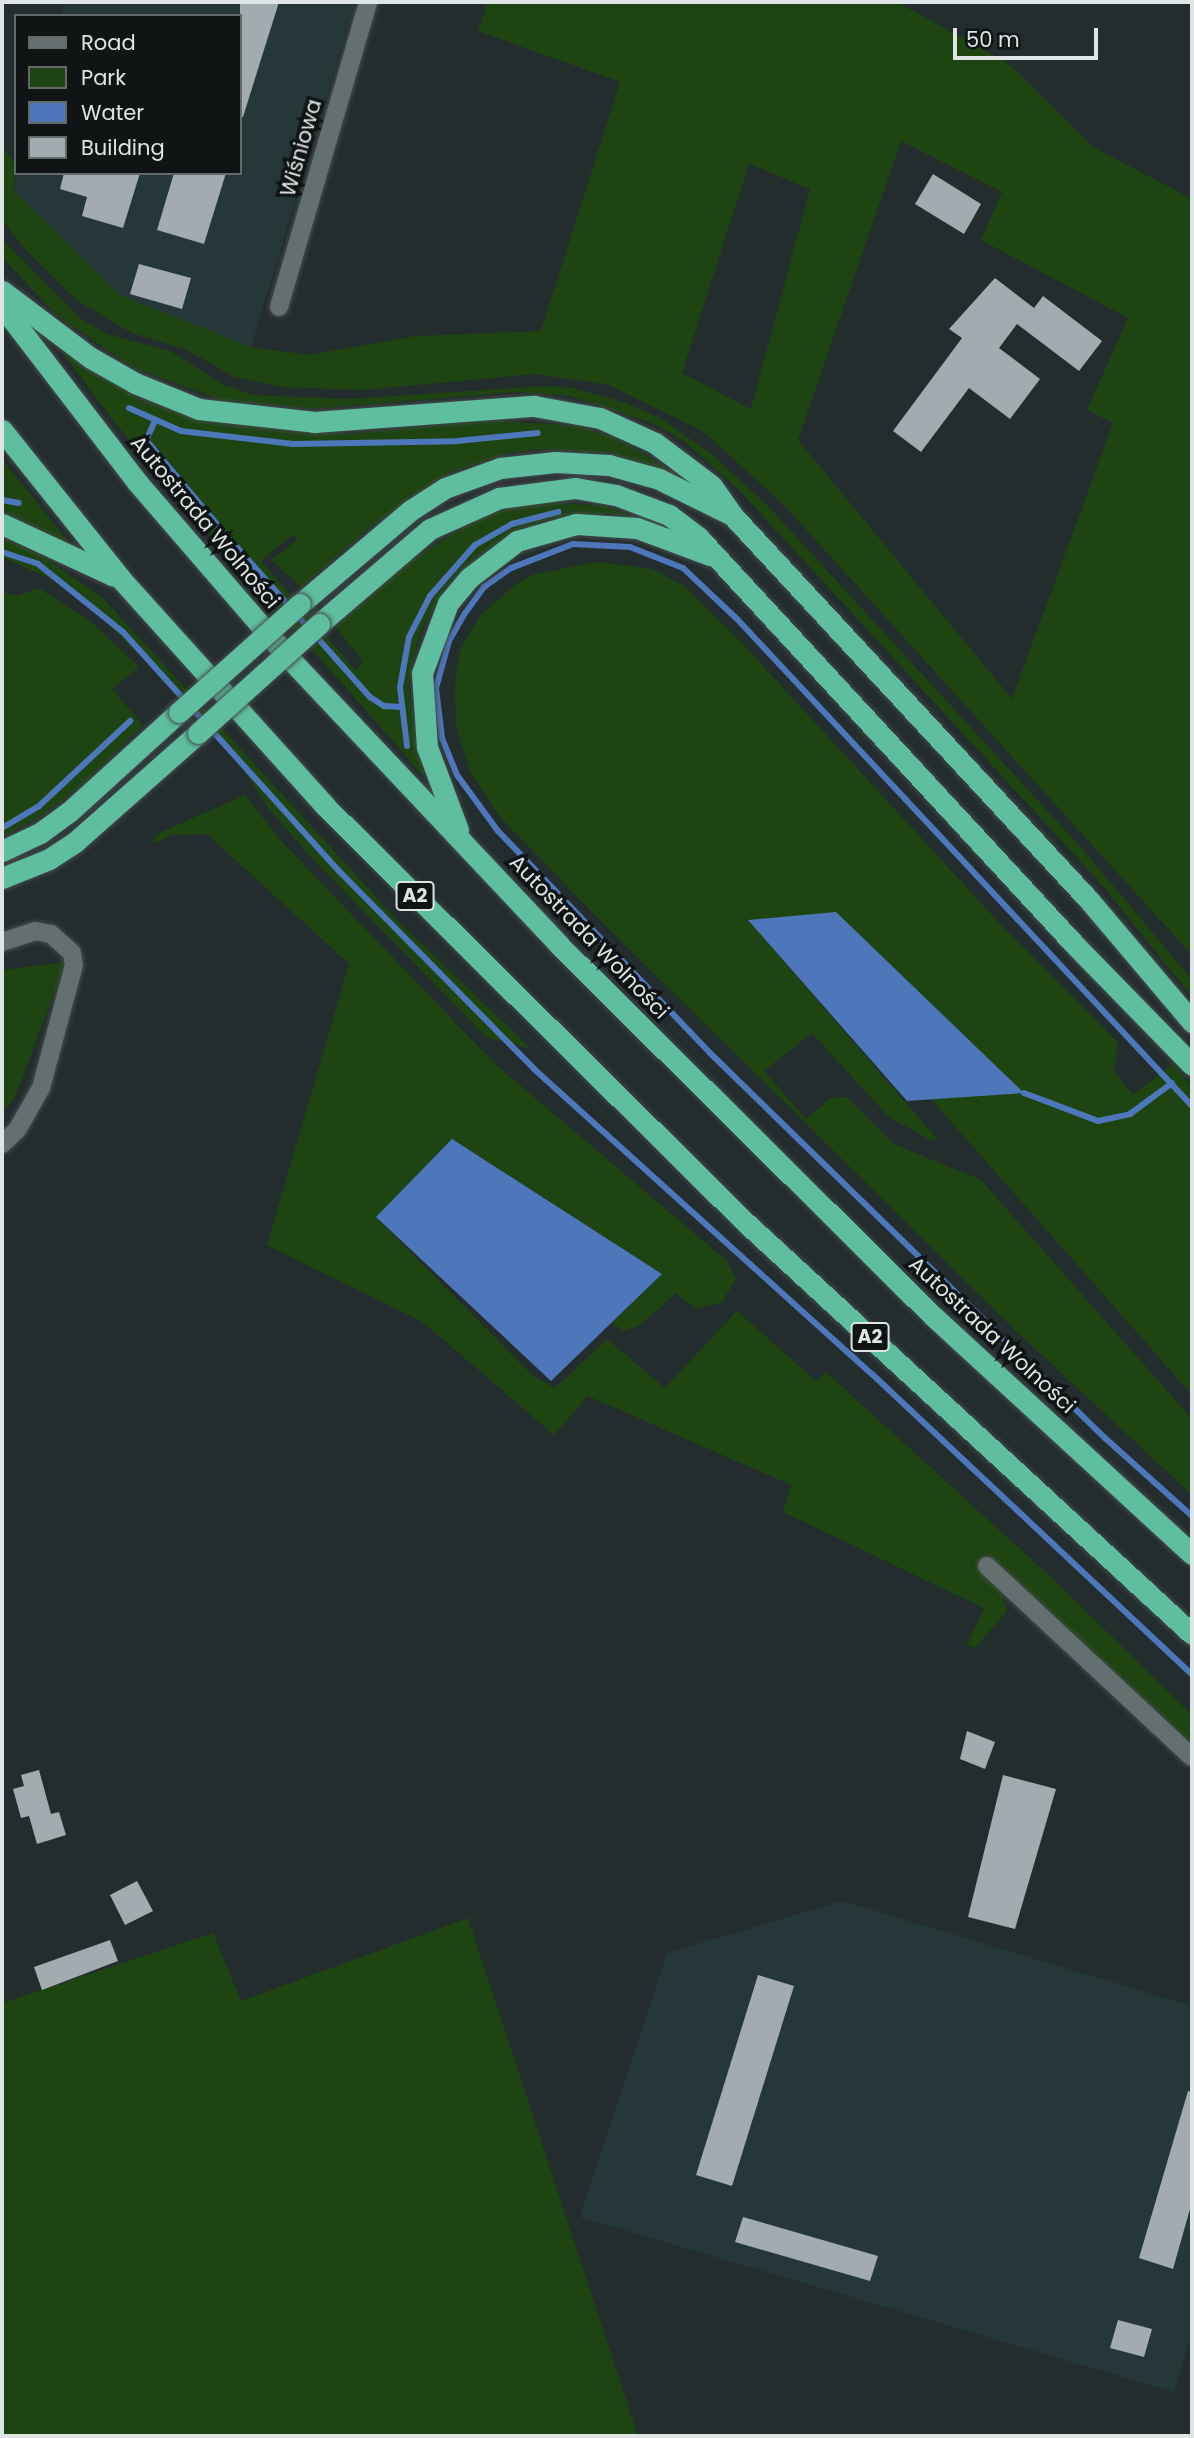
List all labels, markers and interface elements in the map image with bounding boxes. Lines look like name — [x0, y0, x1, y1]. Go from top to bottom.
legend — [14, 14, 242, 175]
scale bar — [956, 14, 1101, 58]
text: 50 m — [966, 25, 1020, 54]
text: Road — [81, 28, 136, 57]
text: Park — [81, 63, 126, 92]
street label: Wiśniowa — [275, 96, 327, 200]
text: Water — [81, 98, 144, 127]
text: Building — [81, 133, 165, 162]
street label: Autostrada Wolności — [125, 430, 285, 614]
street label: Autostrada Wolności — [504, 850, 674, 1024]
road number: A2 — [394, 880, 436, 912]
street label: Autostrada Wolności — [904, 1251, 1080, 1419]
road number: A2 — [849, 1322, 891, 1352]

